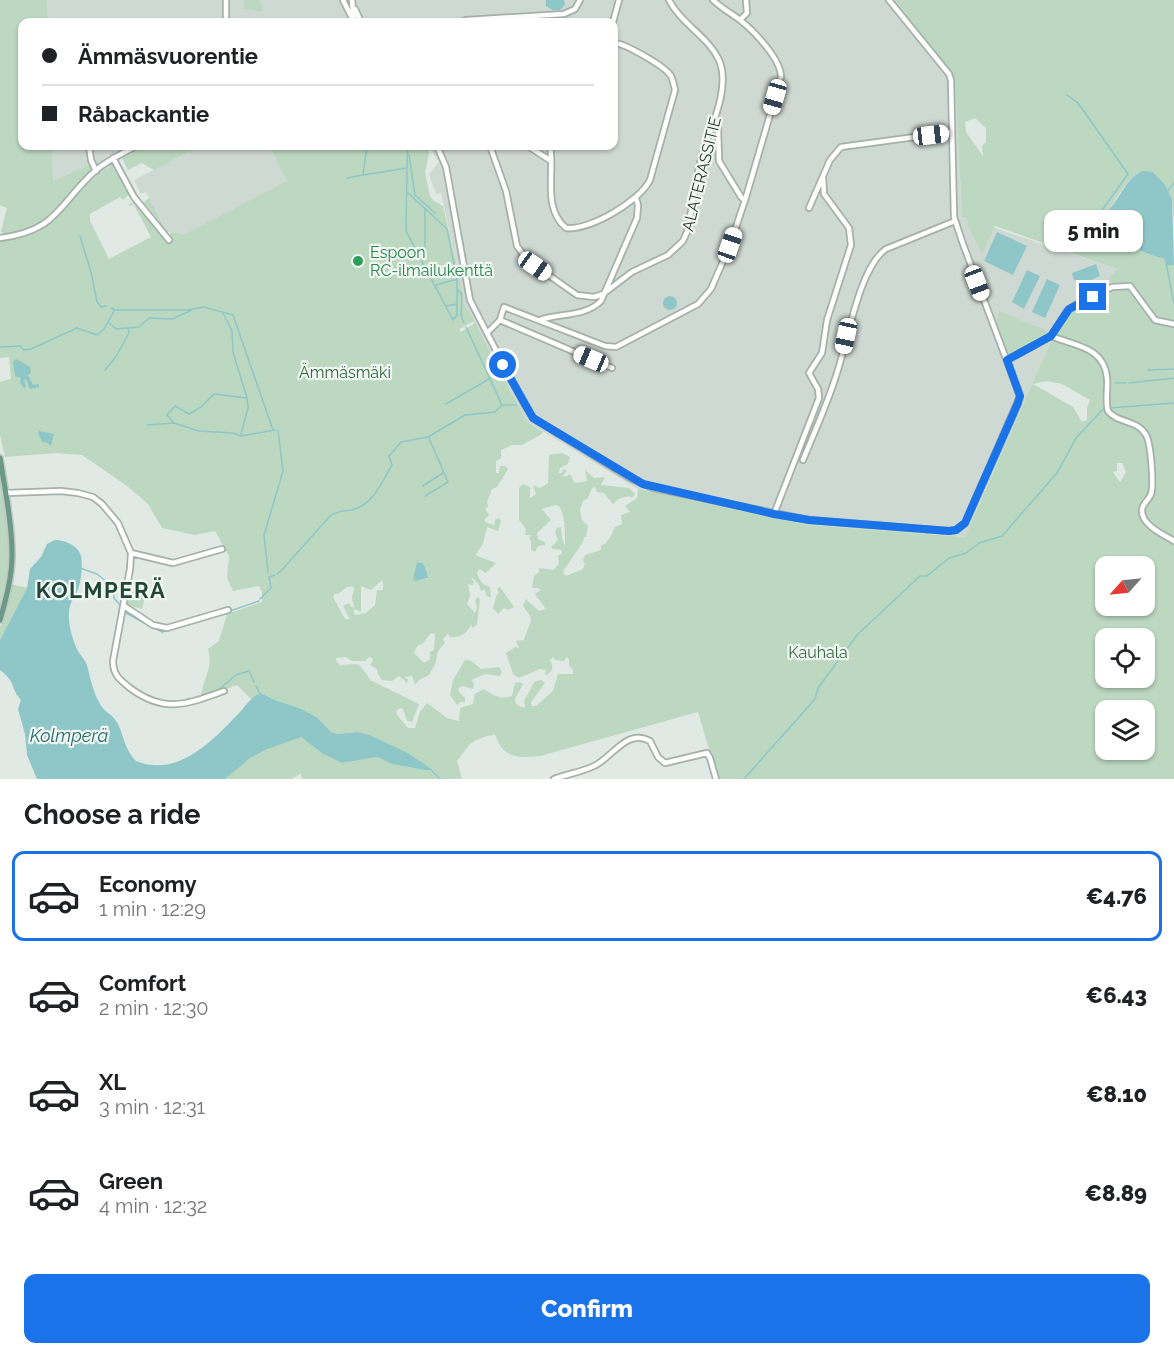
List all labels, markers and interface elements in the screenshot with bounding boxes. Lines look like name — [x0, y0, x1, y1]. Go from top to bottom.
text: Ämmäsvuorentie — [78, 43, 258, 69]
car — [761, 77, 789, 117]
text: Råbackantie — [78, 101, 209, 127]
street label: ALATERASSITIE — [678, 115, 725, 233]
car — [912, 124, 950, 146]
callout: 5 min — [1044, 210, 1142, 252]
text: 5 min — [1067, 219, 1120, 243]
car — [716, 225, 744, 265]
place label: Espoon RC-ilmailukenttä — [370, 243, 493, 280]
car — [515, 248, 555, 284]
marker: Espoon RC-ilmailukenttä — [351, 254, 365, 268]
car — [962, 263, 992, 303]
route end — [1079, 283, 1106, 310]
car — [833, 317, 859, 355]
car — [571, 344, 611, 374]
route start — [489, 351, 516, 378]
park label: Ämmäsmäki — [299, 362, 391, 382]
north arrow — [1095, 556, 1155, 616]
map controls — [1095, 556, 1155, 760]
district label: KOLMPERÄ — [36, 577, 166, 603]
button: locate — [1095, 628, 1155, 688]
park label: Kauhala — [788, 643, 848, 662]
button: layers — [1095, 700, 1155, 760]
water label: Kolmperä — [30, 725, 108, 746]
text: Choose a ride — [24, 799, 200, 830]
icon: car — [27, 869, 81, 923]
text: Economy — [99, 871, 197, 897]
text: €4.76 — [1086, 883, 1147, 909]
text: 1 min · 12:29 — [99, 897, 206, 921]
icon: car — [27, 968, 81, 1022]
text: Comfort — [99, 970, 186, 996]
text: €6.43 — [1086, 982, 1147, 1008]
text: 2 min · 12:30 — [99, 996, 209, 1020]
icon: car — [27, 1067, 81, 1121]
text: XL — [99, 1069, 126, 1095]
text: €8.10 — [1086, 1081, 1147, 1107]
text: 3 min · 12:31 — [99, 1095, 205, 1119]
icon: car — [27, 1166, 81, 1220]
text: Green — [99, 1168, 163, 1194]
text: €8.89 — [1084, 1180, 1147, 1206]
text: 4 min · 12:32 — [99, 1194, 207, 1218]
button: Confirm — [24, 1274, 1150, 1343]

